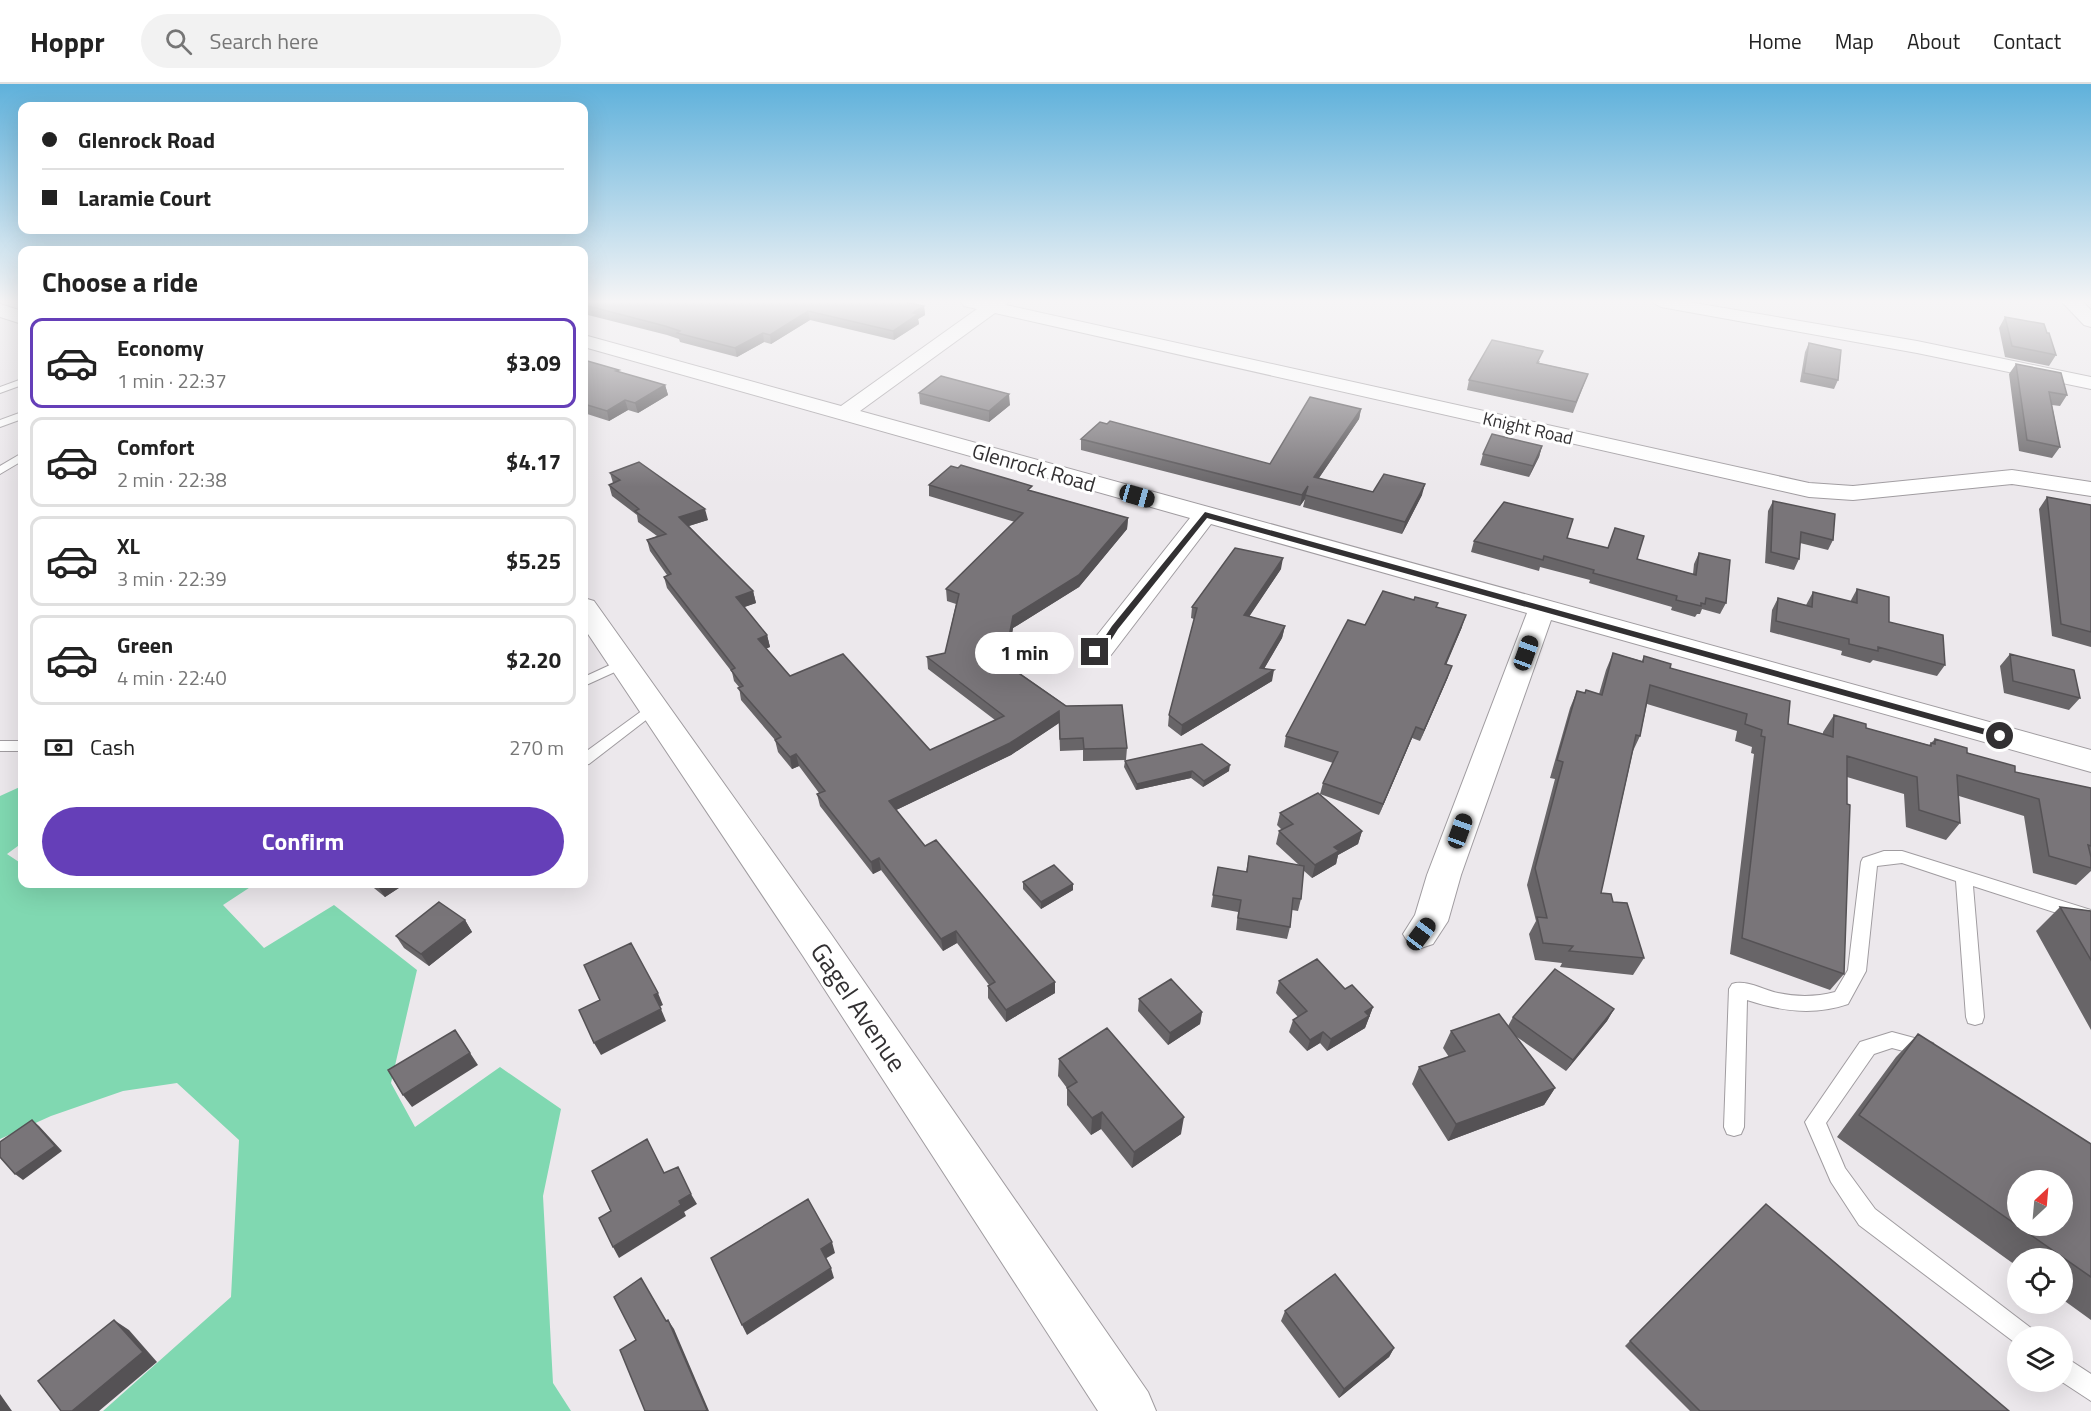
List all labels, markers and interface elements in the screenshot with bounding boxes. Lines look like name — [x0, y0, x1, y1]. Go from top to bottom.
search box — [141, 14, 561, 68]
text: Hoppr — [30, 20, 105, 63]
text: Search here — [210, 24, 319, 58]
icon: search — [162, 25, 195, 58]
text: Home — [1748, 25, 1802, 57]
text: Map — [1835, 25, 1874, 57]
text: About — [1907, 25, 1960, 57]
text: Contact — [1993, 25, 2061, 57]
text: Glenrock Road — [78, 123, 215, 157]
text: Laramie Court — [78, 181, 211, 215]
text: Choose a ride — [42, 261, 198, 302]
text: Economy — [117, 331, 204, 365]
icon: car — [45, 336, 99, 390]
text: $3.09 — [506, 346, 561, 380]
text: 1 min · 22:37 — [117, 365, 227, 396]
street label: Knight Road — [1480, 405, 1576, 451]
text: Comfort — [117, 430, 195, 464]
street label: Glenrock Road — [968, 434, 1100, 500]
icon: car — [45, 435, 99, 489]
text: $4.17 — [506, 445, 561, 479]
text: 2 min · 22:38 — [117, 464, 227, 495]
car — [1117, 482, 1157, 510]
text: XL — [117, 529, 140, 563]
icon: car — [45, 534, 99, 588]
text: $5.25 — [506, 544, 561, 578]
text: 3 min · 22:39 — [117, 563, 227, 594]
text: Green — [117, 628, 173, 662]
callout: 1 min — [975, 631, 1074, 673]
icon: car — [45, 633, 99, 687]
car — [1511, 633, 1541, 673]
text: 1 min — [1000, 637, 1049, 668]
route end — [1081, 638, 1108, 665]
text: $2.20 — [506, 643, 561, 677]
text: 4 min · 22:40 — [117, 662, 227, 693]
route start — [1986, 722, 2013, 749]
text: Cash — [90, 730, 135, 764]
icon: cash — [42, 731, 75, 764]
text: 270 m — [509, 732, 564, 763]
button: Confirm — [42, 807, 564, 876]
car — [1445, 811, 1475, 851]
car — [1403, 914, 1439, 954]
street label: Gagel Avenue — [801, 935, 917, 1079]
north arrow — [2007, 1170, 2073, 1236]
map controls — [2007, 1170, 2073, 1392]
button: locate — [2007, 1248, 2073, 1314]
button: layers — [2007, 1326, 2073, 1392]

